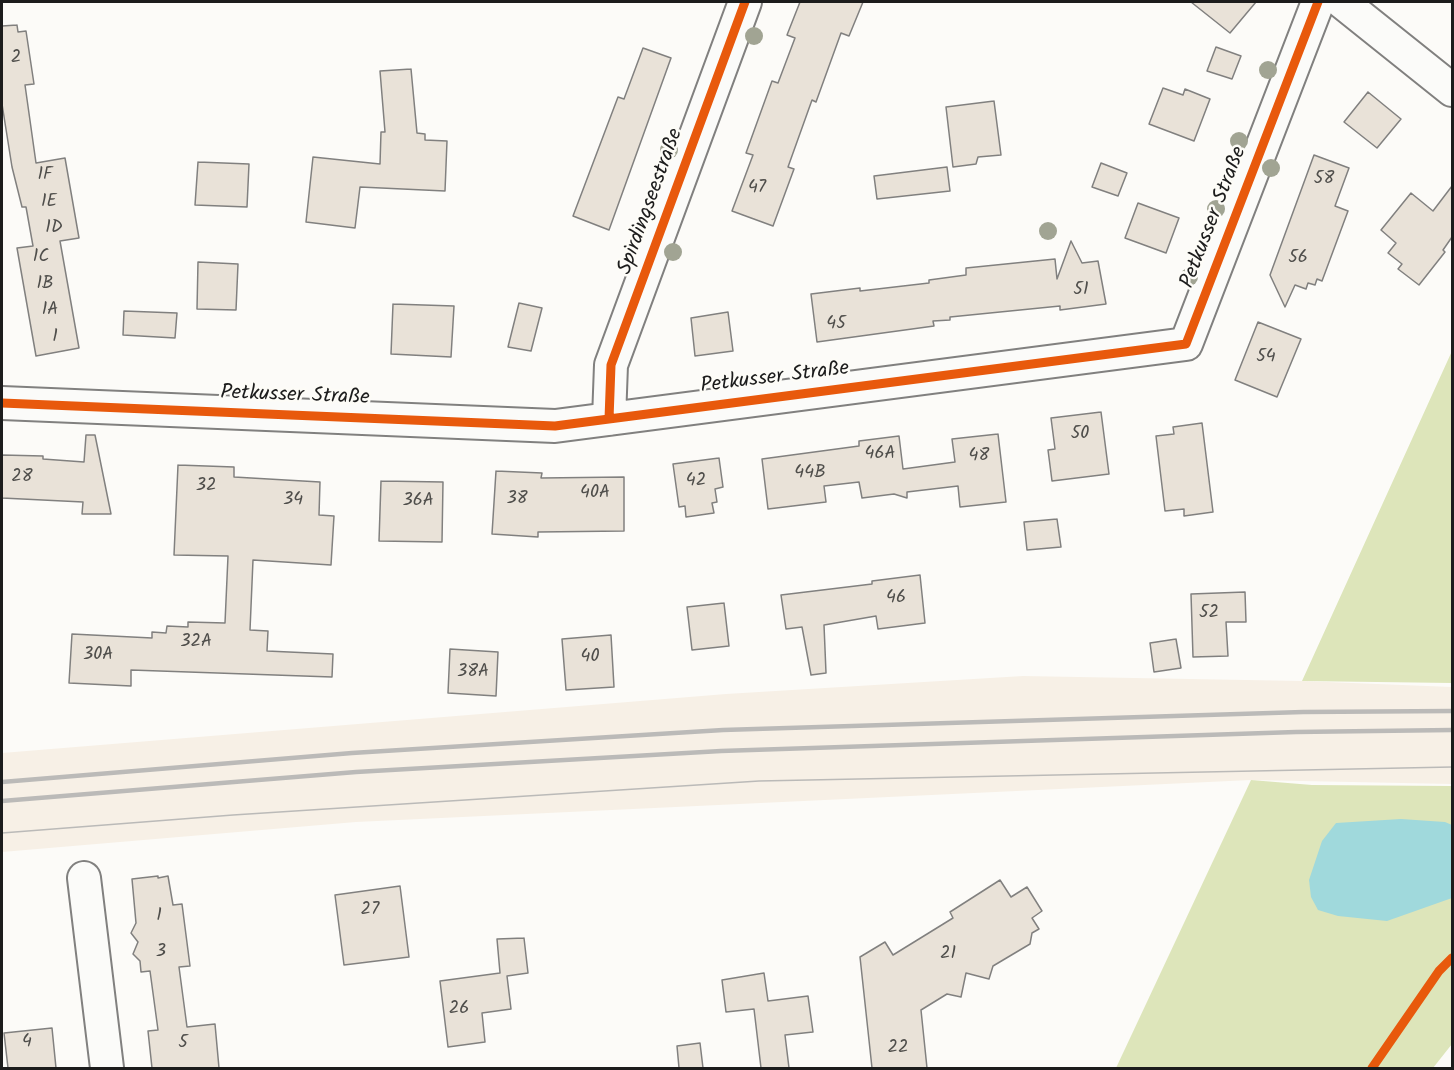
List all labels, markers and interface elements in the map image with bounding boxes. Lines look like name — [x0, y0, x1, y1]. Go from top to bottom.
house number: 2 — [11, 48, 21, 70]
street label: Spirdingseestraße — [614, 126, 690, 278]
street label: Petkusser Straße — [1176, 144, 1254, 292]
house number: 1F — [37, 165, 53, 187]
house number: 58 — [1314, 169, 1334, 191]
house number: 47 — [748, 178, 766, 200]
house number: 1E — [41, 192, 57, 214]
house number: 1D — [45, 218, 63, 240]
house number: 1C — [33, 247, 49, 269]
house number: 56 — [1288, 248, 1308, 270]
house number: 1B — [36, 274, 54, 296]
house number: 51 — [1073, 280, 1089, 302]
house number: 1A — [42, 300, 58, 322]
house number: 45 — [826, 314, 846, 336]
house number: 1 — [52, 327, 58, 349]
house number: 54 — [1256, 347, 1276, 369]
street label: Petkusser Straße — [699, 357, 851, 401]
street label: Petkusser Straße — [220, 382, 370, 412]
house number: 50 — [1071, 424, 1089, 446]
house number: 46A — [865, 444, 895, 466]
house number: 48 — [969, 446, 989, 468]
house number: 44B — [794, 463, 826, 485]
house number: 28 — [11, 467, 33, 489]
house number: 42 — [686, 471, 706, 493]
house number: 32 — [196, 476, 216, 498]
house number: 40A — [580, 483, 610, 505]
house number: 38 — [506, 489, 528, 511]
house number: 34 — [283, 490, 303, 512]
house number: 36A — [402, 491, 434, 513]
house number: 46 — [886, 588, 906, 610]
house number: 52 — [1199, 603, 1219, 625]
house number: 32A — [180, 632, 212, 654]
house number: 30A — [83, 645, 113, 667]
house number: 40 — [581, 647, 599, 669]
house number: 38A — [457, 662, 489, 684]
house number: 27 — [361, 900, 379, 922]
house number: 1 — [156, 906, 162, 928]
house number: 3 — [156, 942, 166, 964]
house number: 21 — [940, 944, 956, 966]
house number: 26 — [449, 999, 469, 1021]
house number: 4 — [22, 1032, 32, 1054]
house number: 5 — [178, 1033, 188, 1055]
house number: 22 — [888, 1038, 908, 1060]

